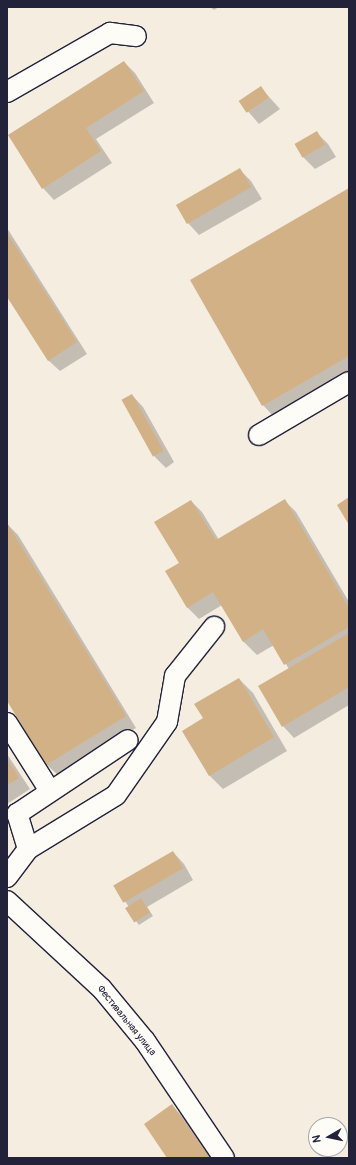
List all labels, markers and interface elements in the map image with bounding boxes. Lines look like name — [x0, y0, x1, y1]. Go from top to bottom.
street label: Фестивальная улица — [94, 983, 158, 1059]
north arrow — [308, 1117, 348, 1157]
text: N — [310, 1134, 324, 1143]

